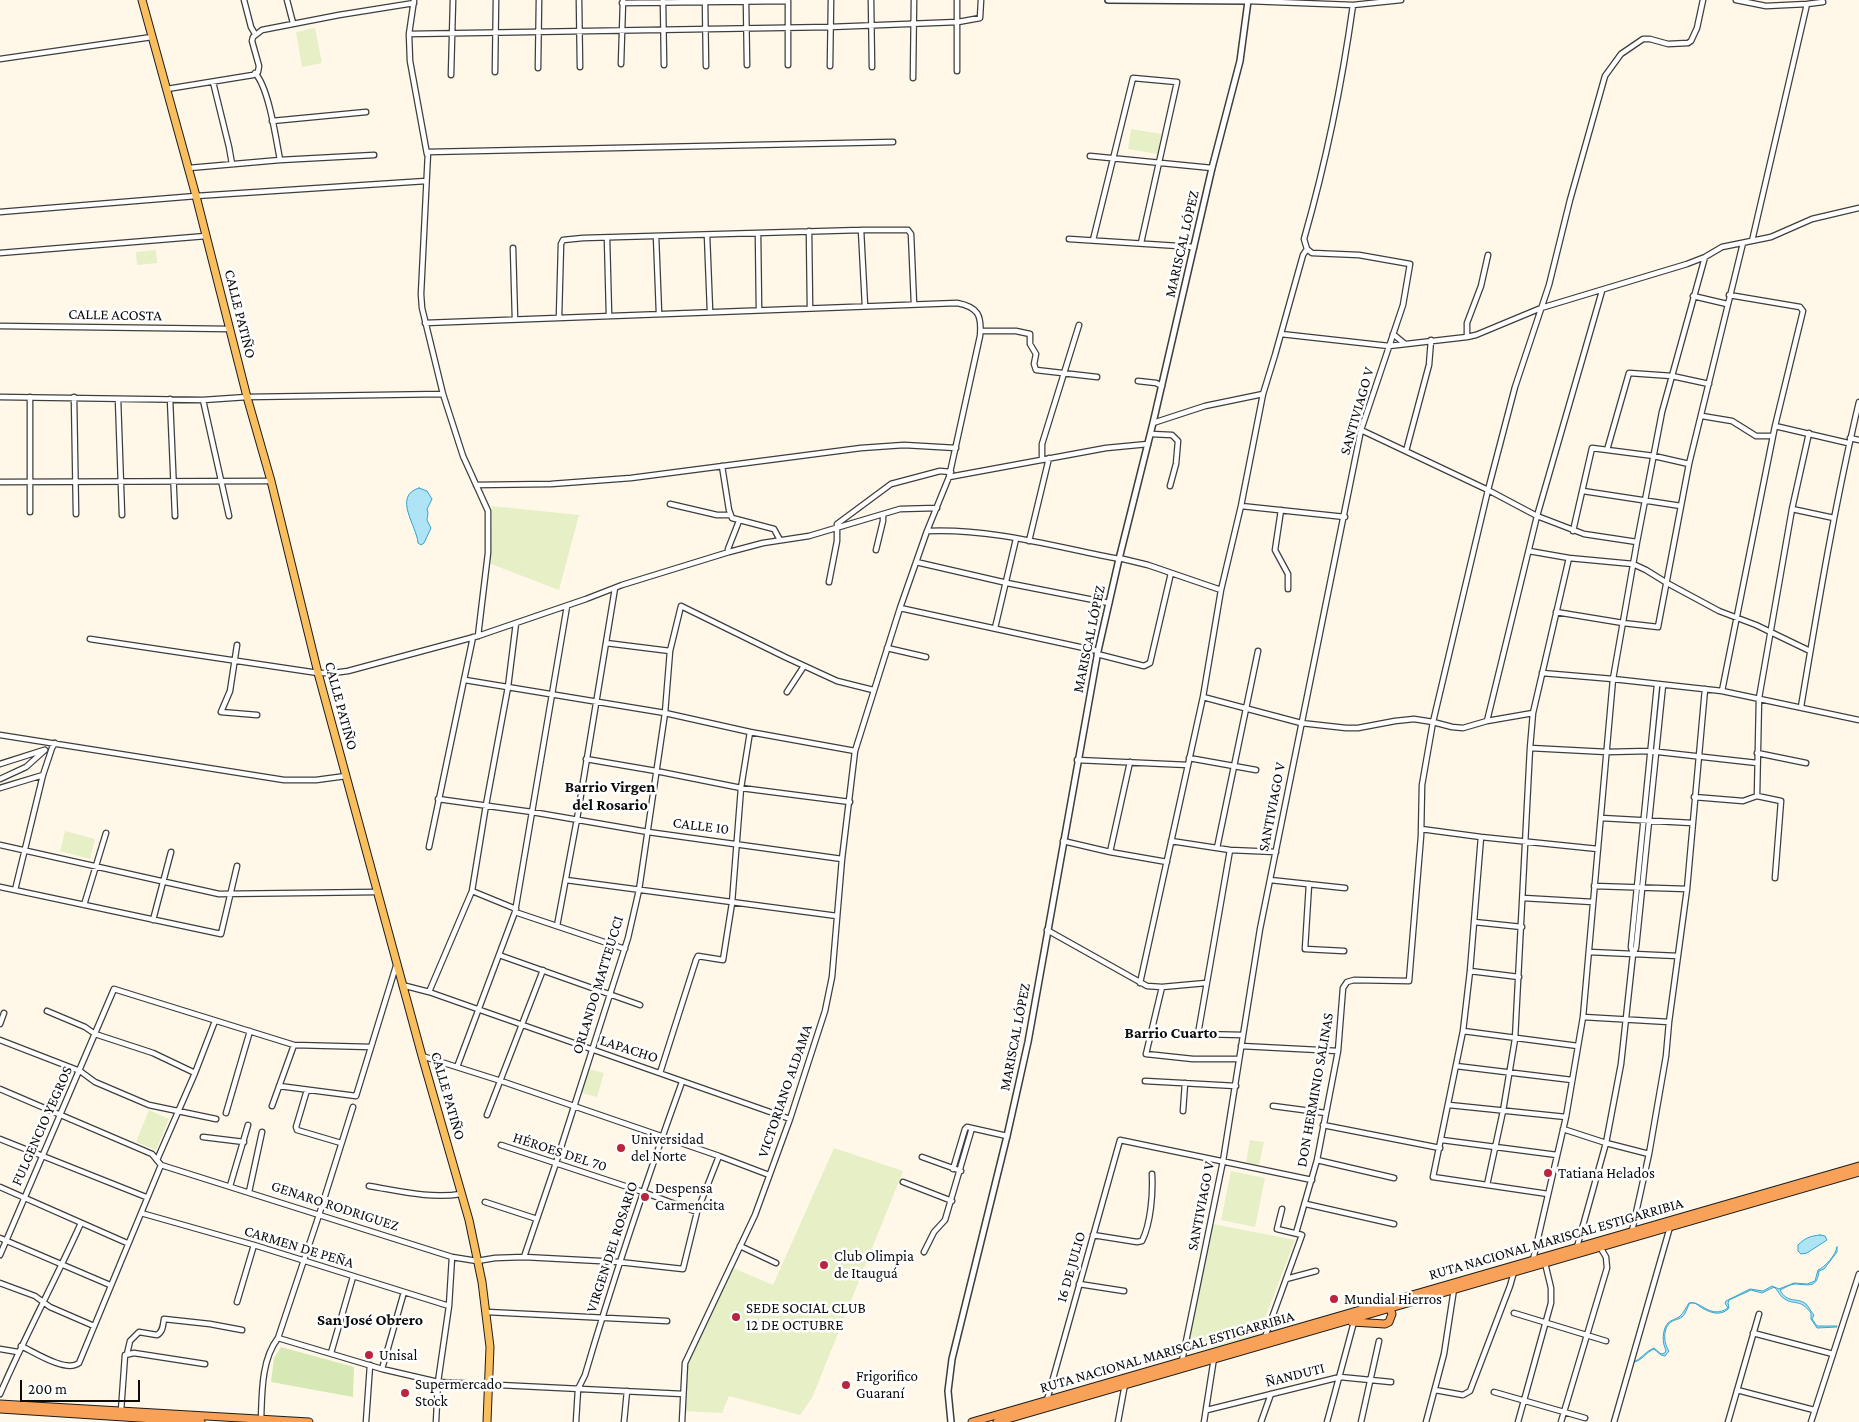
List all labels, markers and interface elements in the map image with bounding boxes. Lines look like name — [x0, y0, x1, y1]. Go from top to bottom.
street label: MARISCAL LÓPEZ — [1161, 189, 1203, 299]
street label: CALLE PATIÑO — [220, 268, 260, 360]
street label: CALLE ACOSTA — [68, 305, 162, 325]
street label: SANTIVIAGO V — [1336, 365, 1378, 457]
street label: MARISCAL LÓPEZ — [1069, 584, 1109, 694]
street label: CALLE PATIÑO — [321, 660, 361, 752]
street label: SANTIVIAGO V — [1255, 761, 1289, 853]
district label: Barrio Virgen del Rosario — [565, 777, 655, 815]
street label: CALLE 10 — [672, 814, 730, 838]
street label: ORLANDO MATTEUCCI — [568, 914, 628, 1056]
street label: MARISCAL LÓPEZ — [996, 982, 1034, 1092]
street label: DON HERMINIO SALINAS — [1293, 1012, 1337, 1168]
street label: VICTORIANO ALDAMA — [754, 1022, 816, 1160]
district label: Barrio Cuarto — [1125, 1023, 1217, 1043]
street label: LAPACHO — [598, 1031, 660, 1067]
street label: CALLE PATIÑO — [427, 1050, 469, 1142]
street label: FULGENCIO YEGROS — [8, 1063, 76, 1189]
street label: HÉROES DEL 70 — [511, 1128, 609, 1176]
place label: Universidad del Norte — [631, 1130, 704, 1165]
marker: Universidad del Norte — [615, 1142, 627, 1154]
street label: SANTIVIAGO V — [1184, 1160, 1218, 1252]
place label: Tatiana Helados — [1558, 1164, 1655, 1182]
marker: Tatiana Helados — [1542, 1167, 1554, 1179]
street label: GENARO RODRIGUEZ — [269, 1177, 401, 1235]
street label: VIRGEN DEL ROSARIO — [582, 1179, 642, 1315]
place label: Despensa Carmencita — [655, 1179, 725, 1214]
marker: Despensa Carmencita — [639, 1191, 651, 1203]
street label: RUTA NACIONAL MARISCAL ESTIGARRIBIA — [1427, 1194, 1685, 1284]
street label: CARMEN DE PEÑA — [242, 1222, 356, 1272]
street label: 16 DE JULIO — [1052, 1230, 1090, 1304]
place label: Club Olimpia de Itauguá — [834, 1247, 914, 1282]
marker: Club Olimpia de Itauguá — [818, 1259, 830, 1271]
place label: Mundial Hierros — [1344, 1290, 1442, 1308]
marker: Mundial Hierros — [1328, 1293, 1340, 1305]
place label: SEDE SOCIAL CLUB 12 DE OCTUBRE — [746, 1299, 866, 1334]
street label: RUTA NACIONAL MARISCAL ESTIGARRIBIA — [1038, 1307, 1296, 1397]
district label: San José Obrero — [317, 1310, 423, 1330]
marker: SEDE SOCIAL CLUB 12 DE OCTUBRE — [730, 1311, 742, 1323]
place label: Unisal — [379, 1346, 417, 1364]
marker: Unisal — [363, 1349, 375, 1361]
street label: ÑANDUTI — [1263, 1359, 1327, 1391]
place label: Frigorifico Guaraní — [856, 1367, 918, 1402]
scale bar — [22, 1370, 142, 1402]
place label: Supermercado Stock — [415, 1375, 502, 1410]
marker: Frigorifico Guaraní — [840, 1379, 852, 1391]
text: 200 m — [28, 1381, 67, 1397]
marker: Supermercado Stock — [399, 1387, 411, 1399]

